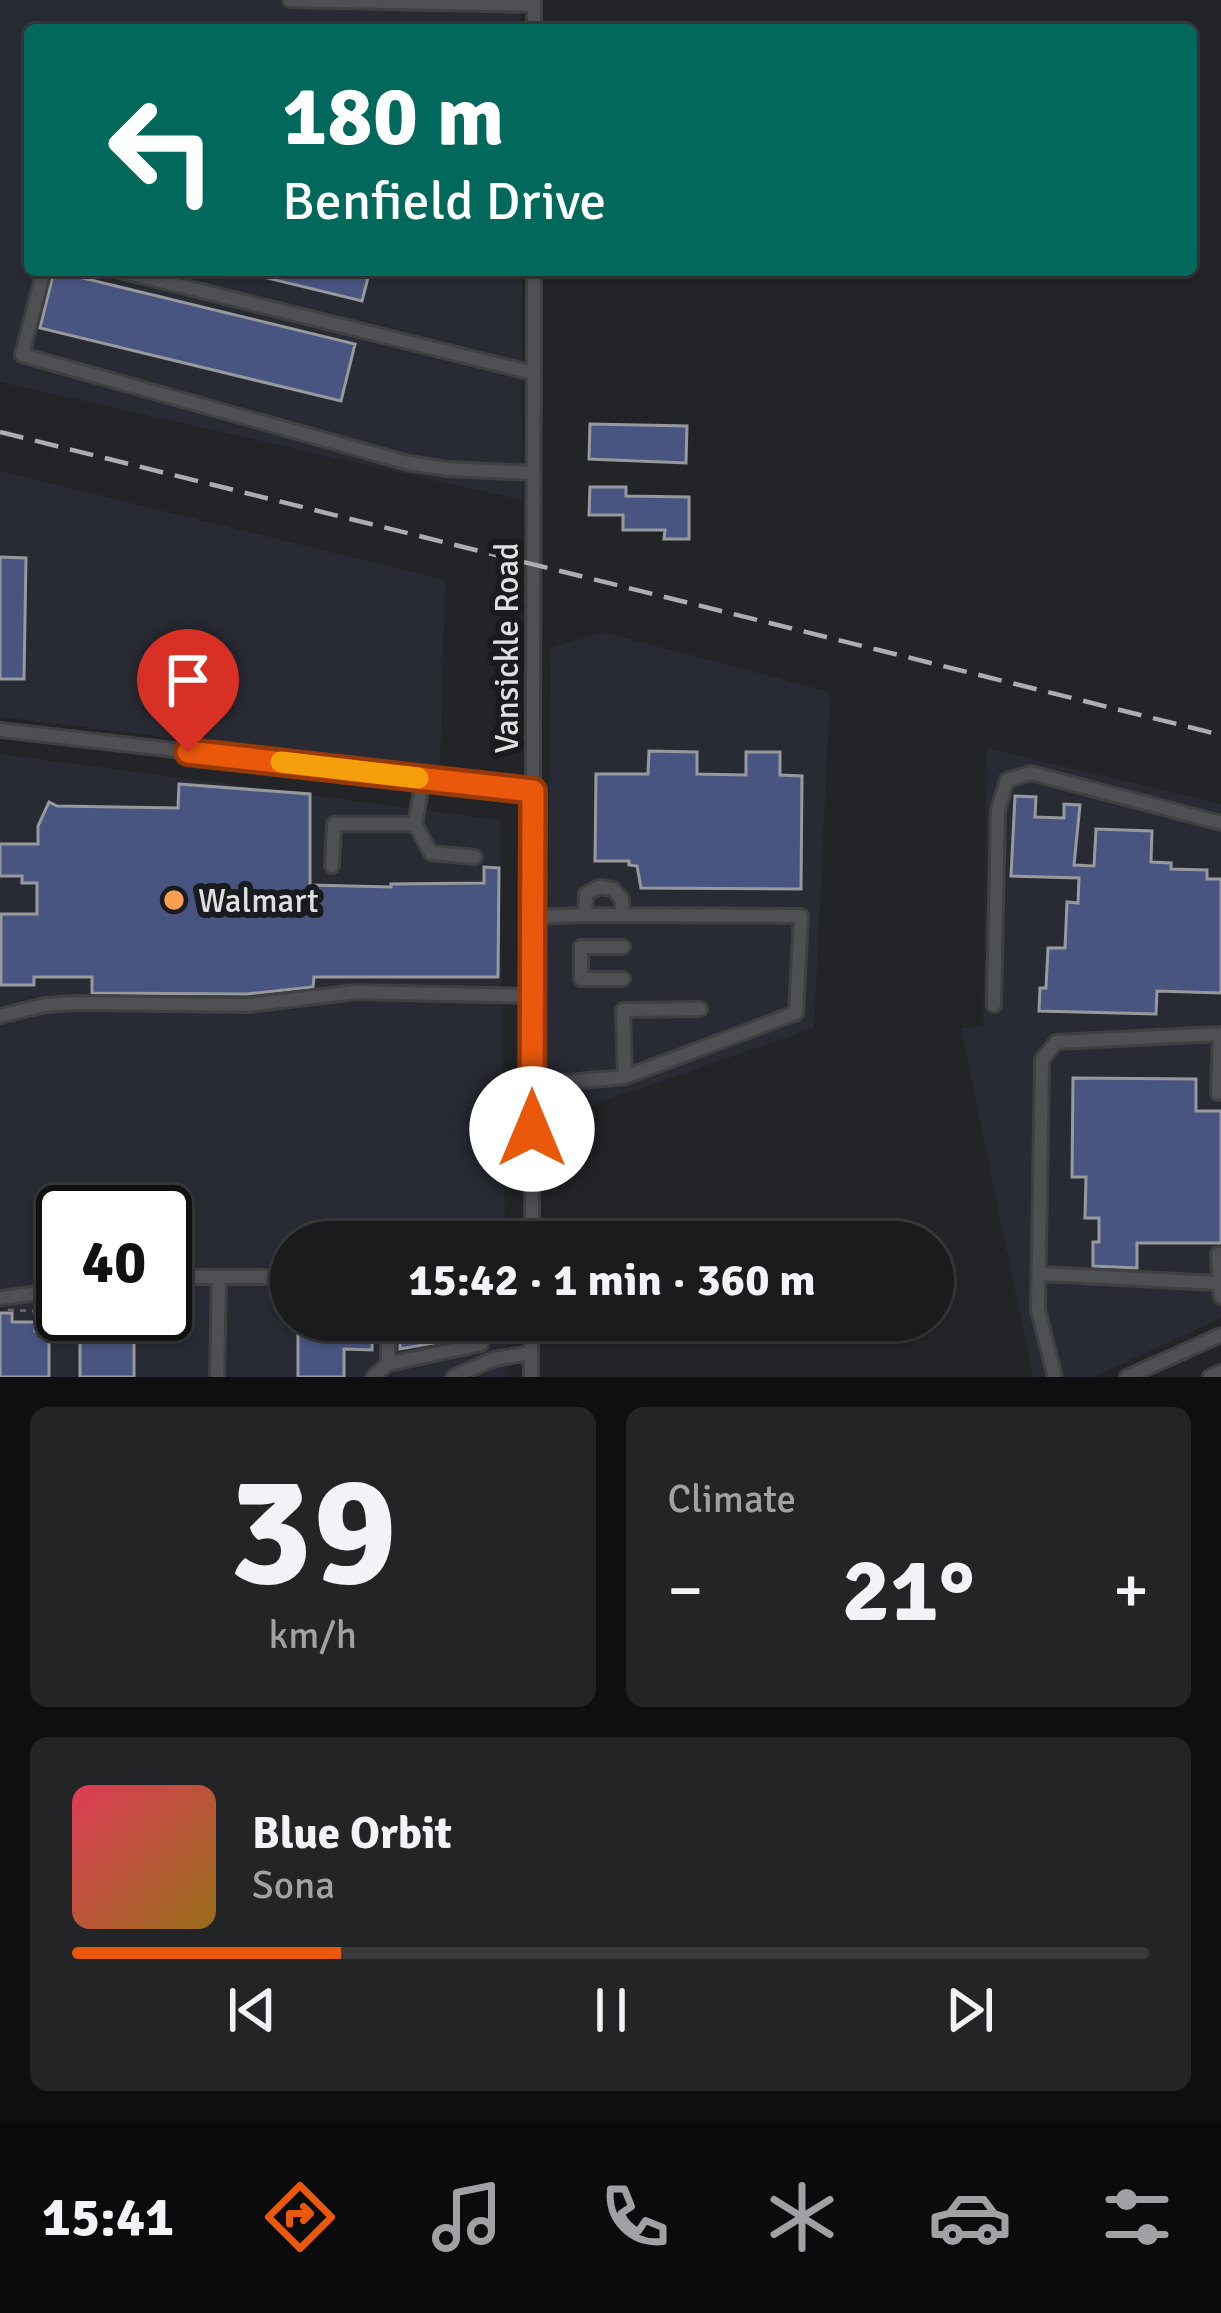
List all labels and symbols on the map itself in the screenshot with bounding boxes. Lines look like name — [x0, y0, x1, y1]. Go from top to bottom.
street label: Vansickle Road — [487, 542, 528, 754]
pin — [137, 629, 239, 752]
place label: Walmart — [198, 881, 319, 922]
marker: Walmart — [161, 887, 187, 913]
position arrow — [469, 1066, 595, 1192]
speed limit sign: 40 — [36, 1185, 192, 1341]

